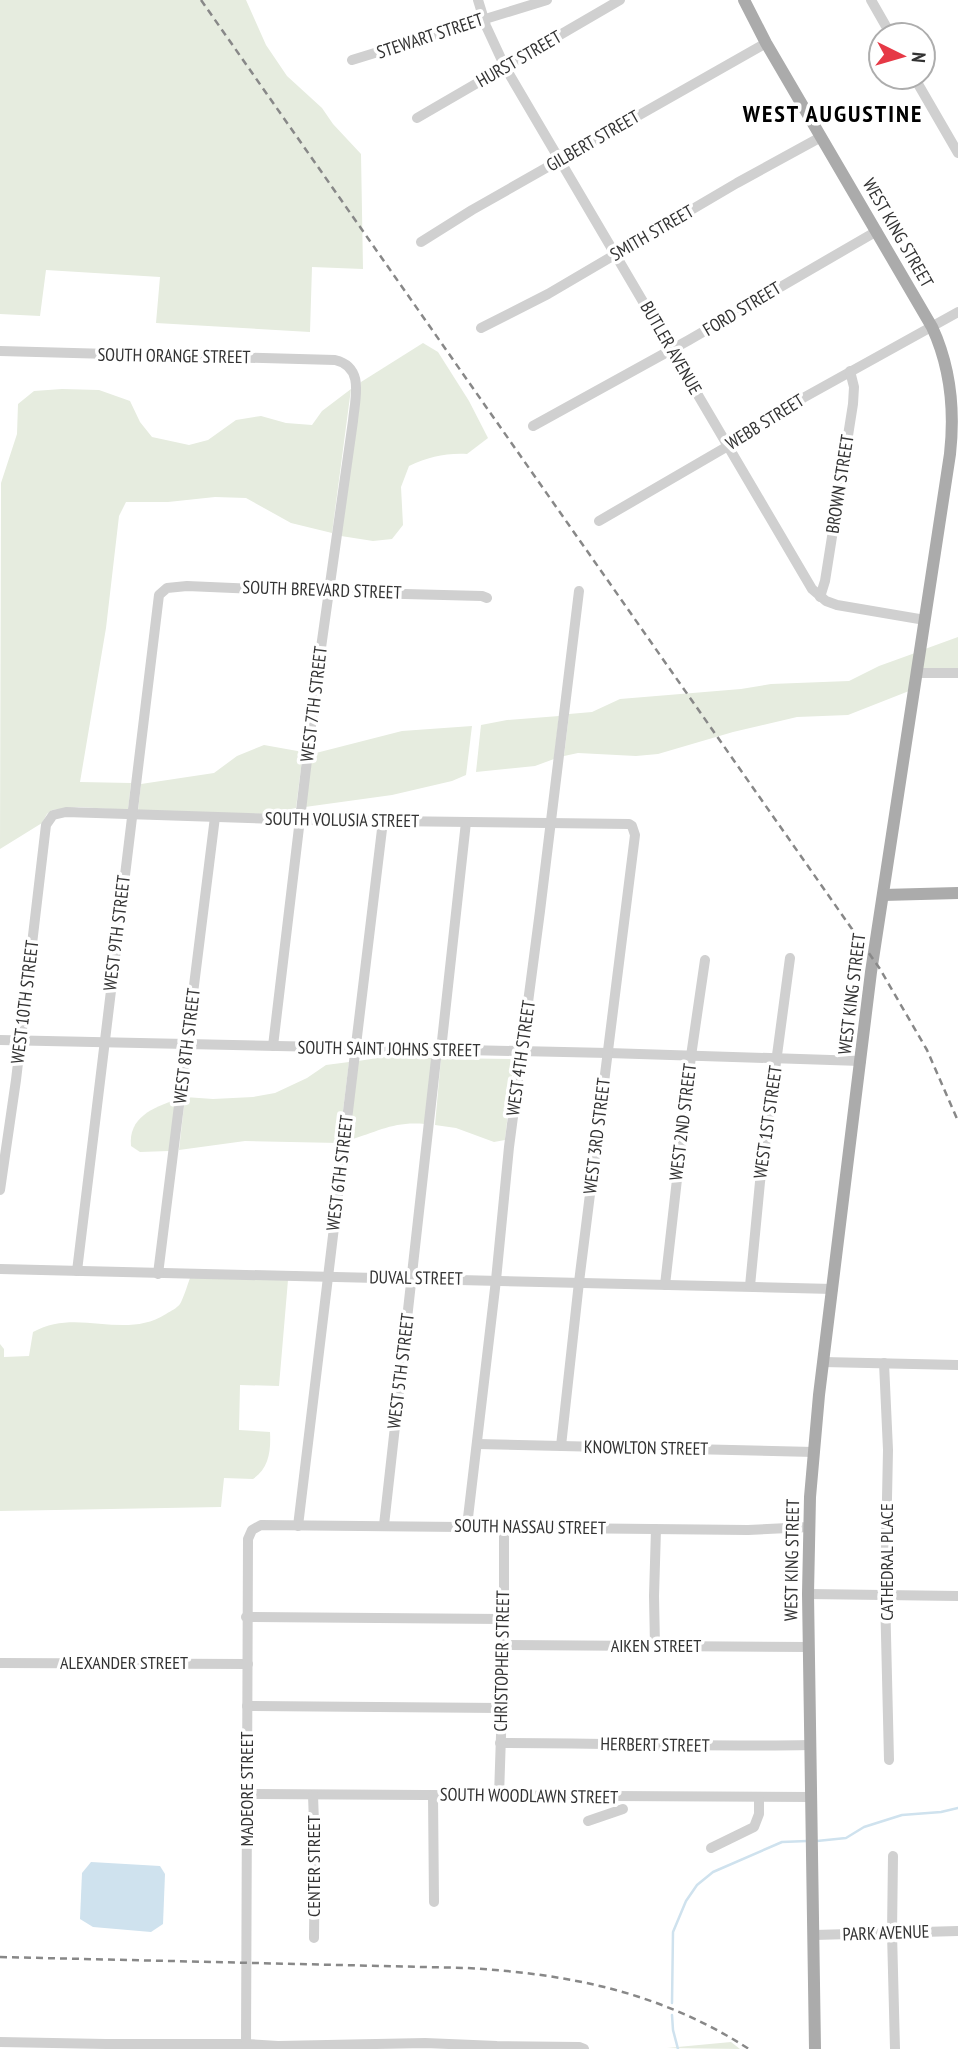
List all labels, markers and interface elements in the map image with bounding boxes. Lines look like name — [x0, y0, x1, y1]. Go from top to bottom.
street label: STEWART STREET — [374, 7, 486, 64]
north arrow — [867, 21, 937, 91]
street label: HURST STREET — [472, 25, 565, 92]
text: N — [907, 51, 931, 64]
district label: WEST AUGUSTINE — [742, 98, 923, 129]
street label: GILBERT STREET — [542, 105, 643, 176]
street label: WEST KING STREET — [858, 174, 939, 291]
street label: SMITH STREET — [606, 199, 698, 266]
street label: FORD STREET — [698, 276, 785, 341]
street label: BUTLER AVENUE — [636, 297, 707, 398]
street label: SOUTH ORANGE STREET — [97, 343, 251, 368]
street label: WEBB STREET — [721, 388, 808, 455]
street label: BROWN STREET — [820, 433, 859, 535]
street label: SOUTH BREVARD STREET — [242, 575, 402, 604]
street label: WEST 7TH STREET — [295, 645, 332, 763]
street label: SOUTH VOLUSIA STREET — [265, 807, 419, 832]
street label: WEST 9TH STREET — [98, 874, 135, 992]
street label: WEST KING STREET — [833, 932, 870, 1056]
street label: WEST 10TH STREET — [6, 939, 43, 1065]
street label: WEST 8TH STREET — [168, 987, 205, 1105]
street label: WEST 4TH STREET — [501, 999, 540, 1117]
street label: SOUTH SAINT JOHNS STREET — [297, 1035, 481, 1062]
street label: WEST 2ND STREET — [664, 1062, 701, 1182]
street label: WEST 1ST STREET — [748, 1064, 787, 1180]
street label: WEST 3RD STREET — [578, 1077, 615, 1195]
street label: WEST 6TH STREET — [321, 1114, 358, 1232]
street label: DUVAL STREET — [369, 1265, 463, 1290]
street label: WEST 5TH STREET — [382, 1312, 419, 1430]
street label: KNOWLTON STREET — [584, 1435, 708, 1460]
street label: WEST KING STREET — [779, 1499, 804, 1621]
street label: CATHEDRAL PLACE — [875, 1503, 898, 1621]
street label: SOUTH NASSAU STREET — [454, 1514, 606, 1539]
street label: CHRISTOPHER STREET — [489, 1590, 514, 1732]
street label: AIKEN STREET — [611, 1634, 701, 1657]
street label: ALEXANDER STREET — [60, 1651, 188, 1674]
street label: MADEORE STREET — [235, 1731, 258, 1847]
street label: HERBERT STREET — [600, 1732, 710, 1757]
street label: SOUTH WOODLAWN STREET — [440, 1782, 618, 1809]
street label: CENTER STREET — [302, 1815, 325, 1917]
street label: PARK AVENUE — [842, 1919, 930, 1946]

